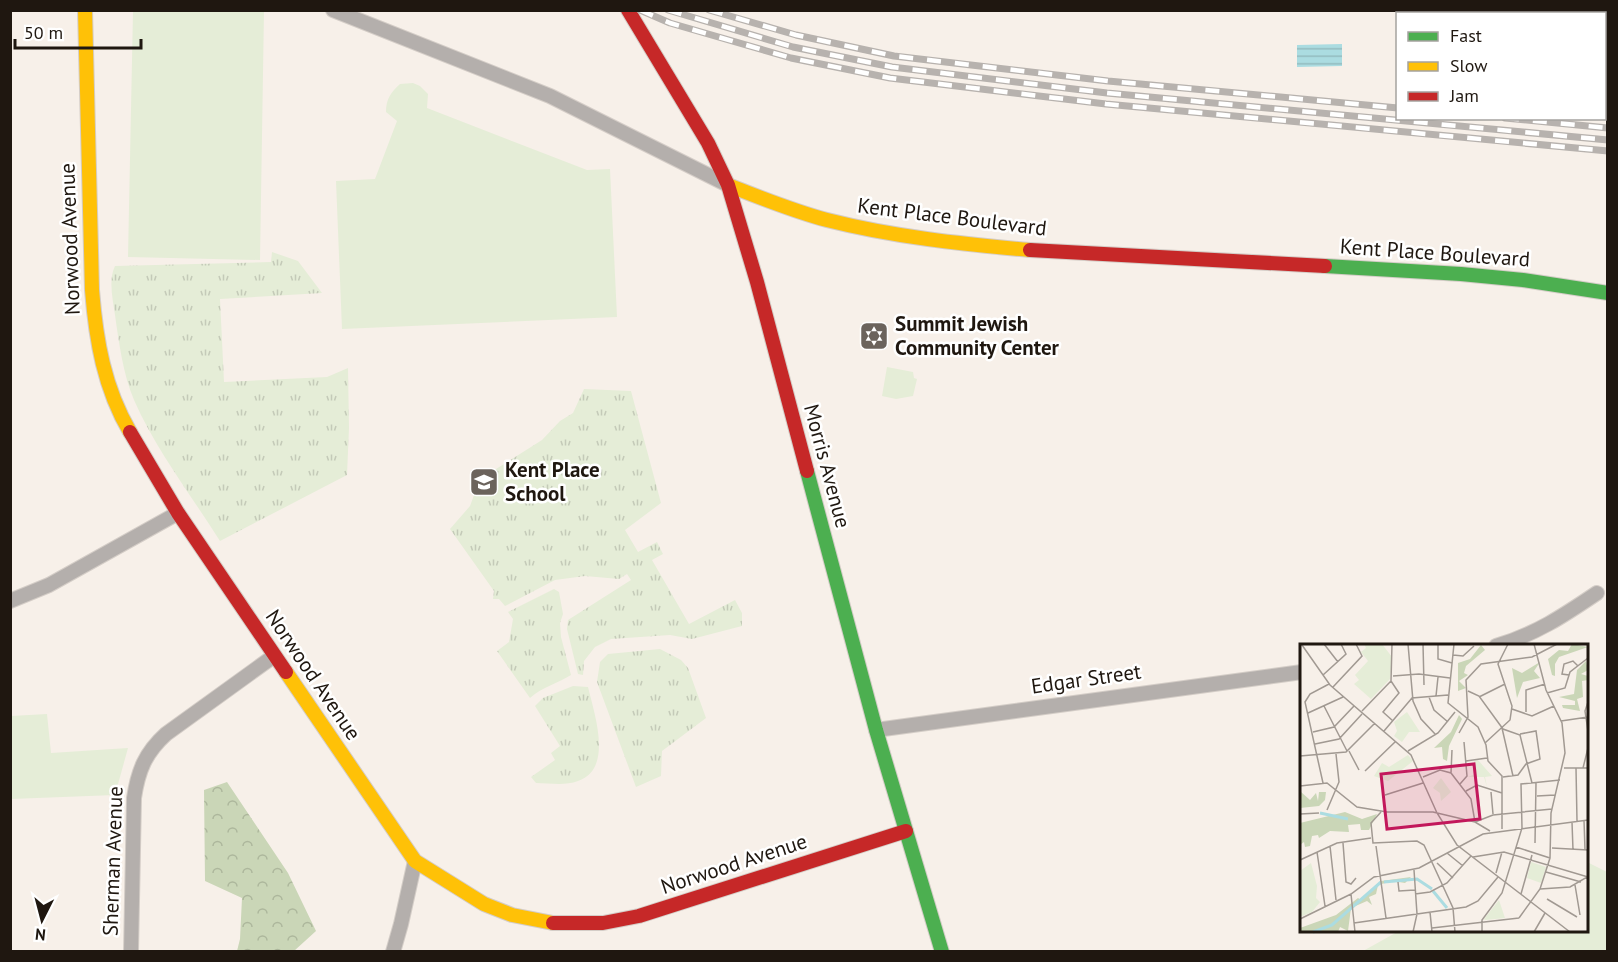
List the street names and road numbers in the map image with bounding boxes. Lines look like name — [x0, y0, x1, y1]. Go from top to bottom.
street label: Norwood Avenue — [53, 163, 86, 315]
street label: Kent Place Boulevard — [856, 192, 1048, 242]
street label: Kent Place Boulevard — [1339, 232, 1531, 273]
street label: Morris Avenue — [798, 401, 857, 531]
street label: Norwood Avenue — [260, 604, 367, 745]
street label: Edgar Street — [1029, 657, 1143, 700]
street label: Sherman Avenue — [96, 786, 129, 936]
street label: Norwood Avenue — [657, 827, 810, 900]

